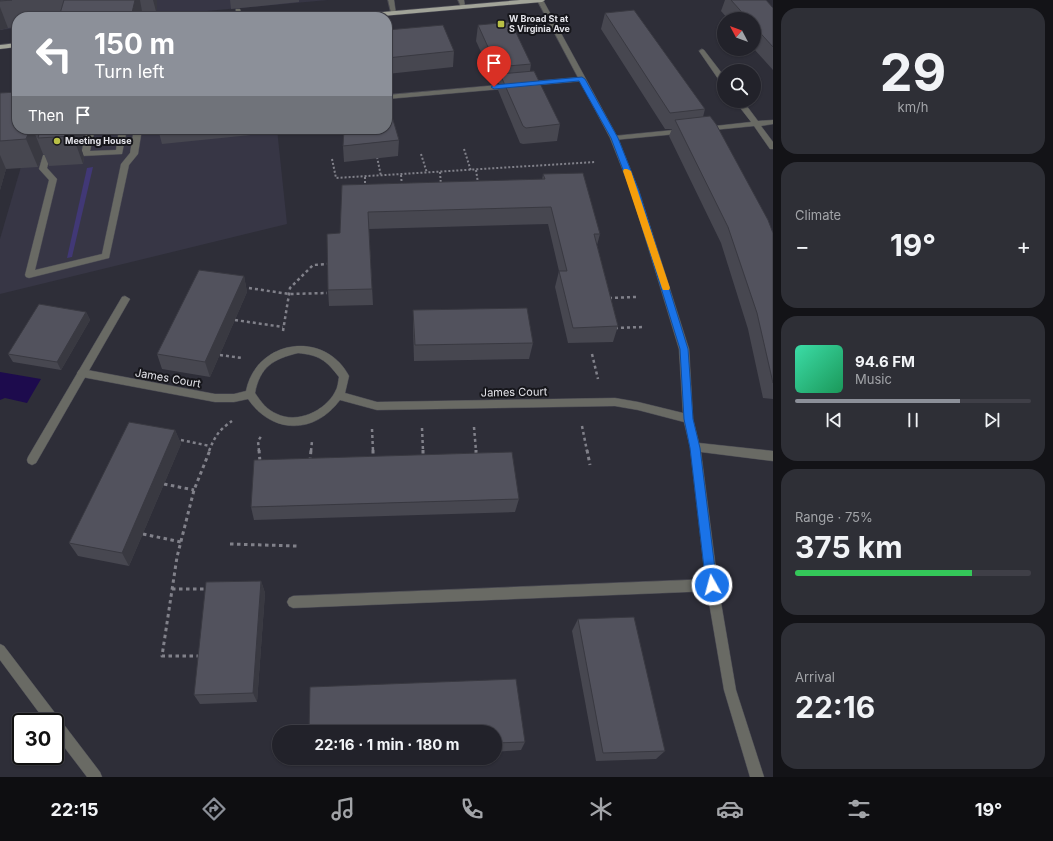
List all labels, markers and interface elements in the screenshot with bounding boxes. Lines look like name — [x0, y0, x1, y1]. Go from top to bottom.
north arrow — [717, 12, 761, 56]
map controls — [717, 12, 761, 108]
place label: W Broad St at S Virginia Ave — [509, 13, 570, 34]
marker: W Broad St at S Virginia Ave — [496, 19, 506, 29]
text: 150 m — [94, 27, 175, 61]
icon: left — [28, 28, 80, 80]
text: 29 — [880, 41, 946, 104]
pin — [477, 46, 511, 87]
icon: arrive — [483, 52, 505, 74]
text: Turn left — [94, 61, 164, 82]
button: search — [717, 64, 761, 108]
text: km/h — [898, 99, 928, 115]
icon: arrive — [72, 104, 94, 126]
text: Then — [28, 106, 64, 125]
place label: Meeting House — [65, 135, 132, 146]
marker: Meeting House — [52, 136, 62, 146]
text: Climate — [795, 207, 841, 223]
text: 19° — [890, 227, 936, 263]
text: − — [795, 233, 810, 259]
text: + — [1016, 233, 1031, 259]
text: 94.6 FM — [855, 352, 915, 371]
street label: James Court — [134, 365, 202, 391]
text: Music — [855, 371, 892, 387]
street label: James Court — [481, 384, 548, 400]
icon: previous — [823, 409, 845, 431]
icon: pause — [902, 409, 924, 431]
icon: next — [981, 409, 1003, 431]
text: Range · 75% — [795, 509, 873, 525]
text: 375 km — [795, 529, 903, 565]
position arrow — [691, 564, 733, 606]
text: Arrival — [795, 669, 835, 685]
text: 22:16 — [795, 689, 875, 725]
speed limit sign: 30 — [12, 713, 64, 765]
text: 22:16 · 1 min · 180 m — [314, 735, 460, 754]
icon: directions — [200, 795, 228, 823]
icon: music — [329, 795, 357, 823]
icon: phone — [458, 795, 486, 823]
icon: climate — [587, 795, 615, 823]
icon: car — [716, 795, 744, 823]
icon: filters — [845, 795, 873, 823]
text: 22:15 — [51, 799, 99, 820]
text: 19° — [975, 799, 1002, 820]

